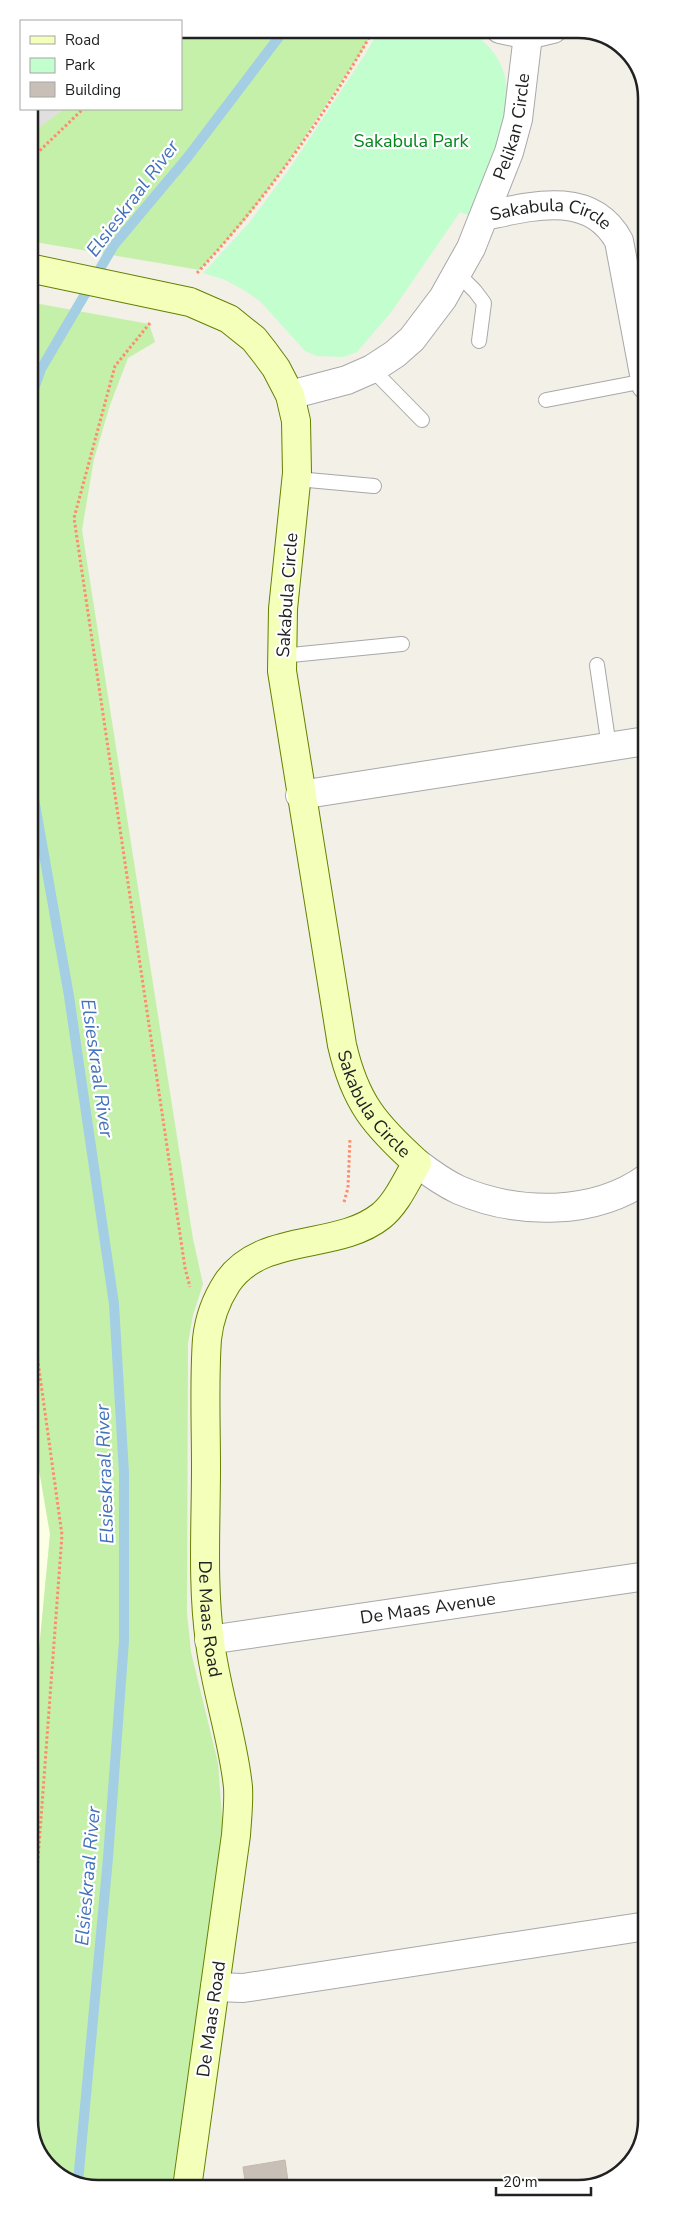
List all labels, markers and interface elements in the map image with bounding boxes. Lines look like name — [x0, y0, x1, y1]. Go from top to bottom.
legend — [20, 20, 182, 110]
text: Road — [65, 30, 100, 50]
text: Park — [65, 55, 95, 75]
street label: Pelikan Circle — [487, 72, 535, 183]
text: Building — [65, 80, 121, 100]
park label: Sakabula Park — [353, 129, 470, 153]
water label: Elsieskraal River — [80, 134, 186, 262]
street label: Sakabula Circle — [488, 193, 617, 235]
street label: Sakabula Circle — [271, 532, 303, 658]
water label: Elsieskraal River — [74, 997, 120, 1140]
street label: Sakabula Circle — [332, 1047, 416, 1163]
water label: Elsieskraal River — [90, 1402, 120, 1544]
street label: De Maas Road — [193, 1560, 228, 1679]
street label: De Maas Avenue — [358, 1586, 497, 1630]
water label: Elsieskraal River — [69, 1804, 107, 1947]
street label: De Maas Road — [191, 1959, 231, 2079]
scale bar — [496, 2164, 591, 2196]
text: 20 m — [503, 2172, 538, 2192]

